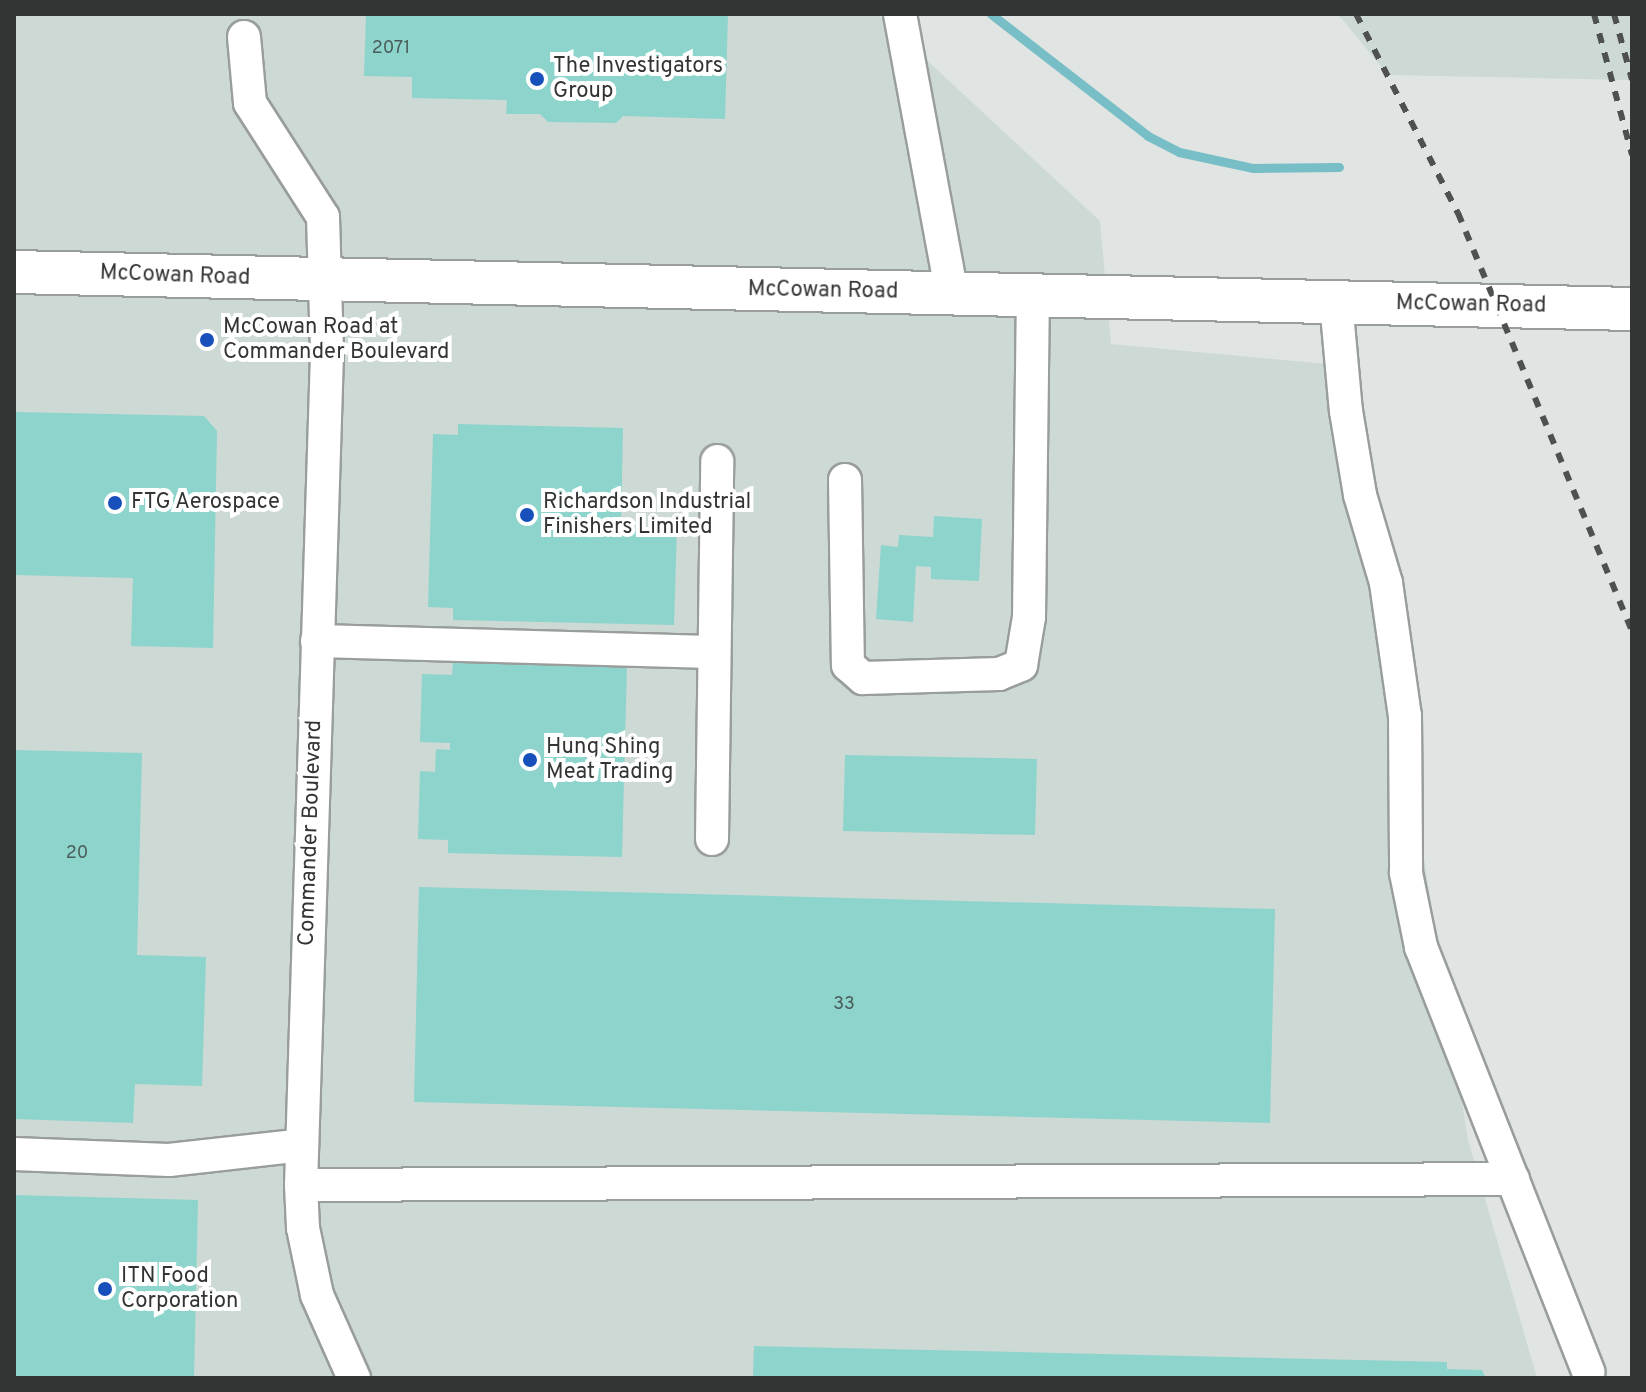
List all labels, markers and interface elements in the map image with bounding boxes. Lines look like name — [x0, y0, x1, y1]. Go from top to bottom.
house number: 2071 — [372, 38, 410, 60]
place label: The Investigators Group — [553, 53, 723, 104]
marker: The Investigators Group — [528, 70, 546, 88]
street label: McCowan Road — [99, 260, 251, 292]
street label: McCowan Road — [747, 276, 899, 306]
street label: McCowan Road — [1395, 290, 1547, 320]
place label: McCowan Road at Commander Boulevard — [223, 314, 449, 366]
marker: McCowan Road at Commander Boulevard — [198, 331, 216, 349]
place label: Richardson Industrial Finishers Limited — [543, 489, 751, 540]
place label: FTG Aerospace — [131, 490, 281, 516]
marker: FTG Aerospace — [106, 494, 124, 512]
marker: Richardson Industrial Finishers Limited — [518, 506, 536, 524]
street label: Commander Boulevard — [294, 719, 328, 947]
place label: Hung Shing Meat Trading — [546, 734, 674, 786]
marker: Hung Shing Meat Trading — [521, 751, 539, 769]
house number: 20 — [66, 843, 88, 865]
house number: 33 — [833, 994, 855, 1016]
place label: ITN Food Corporation — [121, 1263, 238, 1314]
marker: ITN Food Corporation — [96, 1280, 114, 1298]

